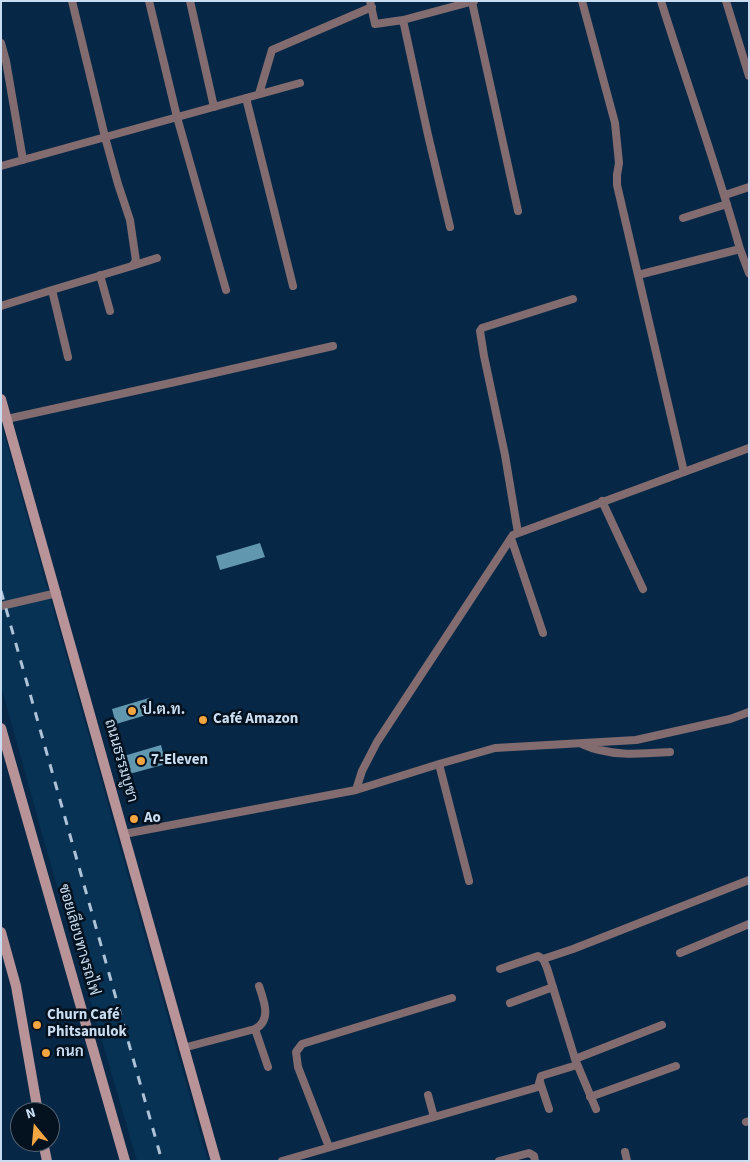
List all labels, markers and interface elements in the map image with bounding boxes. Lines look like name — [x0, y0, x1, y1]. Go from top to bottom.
place label: ป.ต.ท. — [142, 702, 185, 720]
marker: ป.ต.ท. — [126, 705, 138, 717]
place label: Café Amazon — [213, 711, 298, 729]
marker: Café Amazon — [197, 714, 209, 726]
street label: ถนนธรรมบูชา — [100, 717, 140, 805]
place label: 7-Eleven — [151, 752, 208, 770]
marker: 7-Eleven — [135, 755, 147, 767]
place label: Ao — [144, 810, 161, 828]
marker: Ao — [128, 813, 140, 825]
street label: ซอยเลียบทางรถไฟ — [54, 882, 102, 998]
place label: Churn Café Phitsanulok — [47, 1007, 127, 1042]
marker: Churn Café Phitsanulok — [31, 1019, 43, 1031]
place label: กนก — [56, 1044, 84, 1062]
marker: กนก — [40, 1047, 52, 1059]
north arrow — [10, 1102, 60, 1152]
text: N — [24, 1103, 38, 1125]

